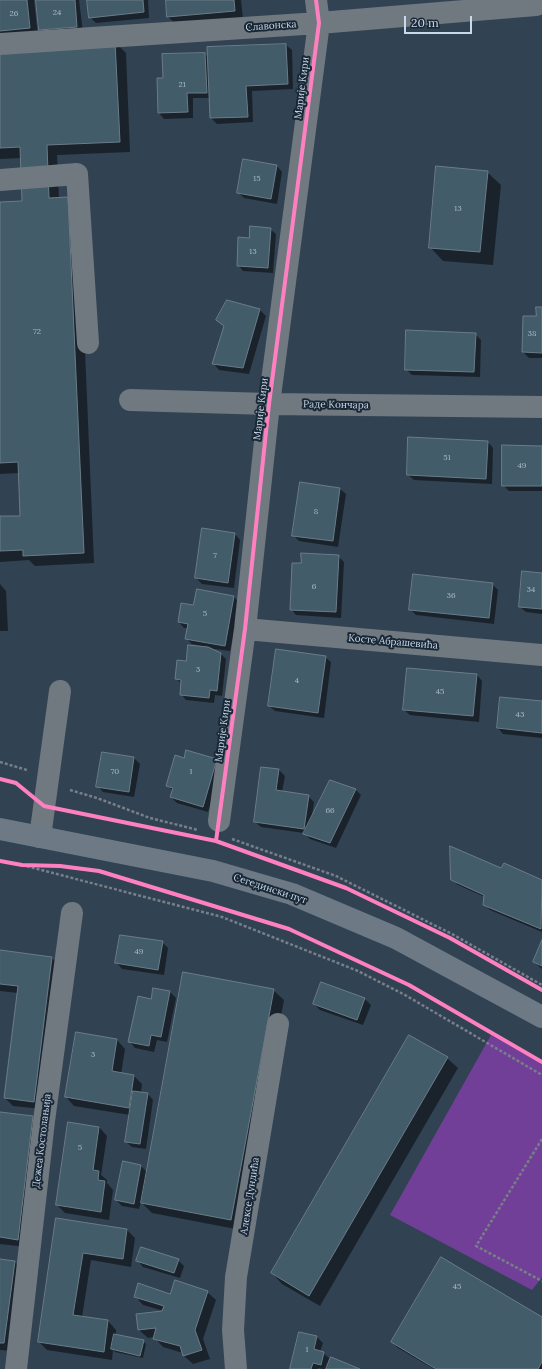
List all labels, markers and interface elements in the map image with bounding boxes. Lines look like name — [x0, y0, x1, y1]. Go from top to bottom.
house number: 24 — [53, 8, 61, 18]
scale bar — [406, 8, 474, 34]
house number: 26 — [10, 9, 18, 19]
text: 20 m — [411, 15, 439, 30]
street label: Славонска — [245, 18, 297, 34]
street label: Марије Кири — [292, 56, 312, 120]
house number: 21 — [178, 80, 186, 90]
house number: 15 — [253, 174, 261, 184]
house number: 13 — [454, 204, 462, 214]
house number: 13 — [249, 247, 257, 257]
house number: 72 — [33, 327, 41, 337]
house number: 38 — [528, 329, 536, 339]
street label: Марије Кири — [251, 377, 271, 441]
street label: Раде Кончара — [303, 398, 369, 412]
house number: 51 — [443, 453, 451, 463]
house number: 49 — [518, 461, 526, 471]
house number: 8 — [314, 507, 318, 517]
house number: 7 — [213, 551, 217, 561]
house number: 6 — [312, 582, 316, 592]
house number: 34 — [527, 585, 535, 595]
house number: 36 — [446, 591, 456, 601]
house number: 5 — [203, 609, 207, 619]
street label: Косте Абрашевића — [348, 632, 438, 652]
house number: 3 — [196, 665, 200, 675]
house number: 4 — [295, 676, 299, 686]
house number: 45 — [436, 687, 444, 697]
street label: Марије Кири — [213, 699, 233, 763]
house number: 43 — [516, 710, 524, 720]
house number: 70 — [111, 767, 119, 777]
house number: 1 — [190, 767, 192, 777]
house number: 66 — [325, 806, 335, 816]
street label: Сегедински пут — [232, 871, 308, 907]
house number: 49 — [135, 947, 143, 957]
house number: 3 — [91, 1050, 95, 1060]
street label: Дежеа Костолањија — [30, 1093, 54, 1189]
house number: 5 — [78, 1143, 82, 1153]
street label: Алексе Дундића — [238, 1157, 262, 1235]
house number: 45 — [453, 1282, 461, 1292]
house number: 1 — [306, 1345, 308, 1355]

